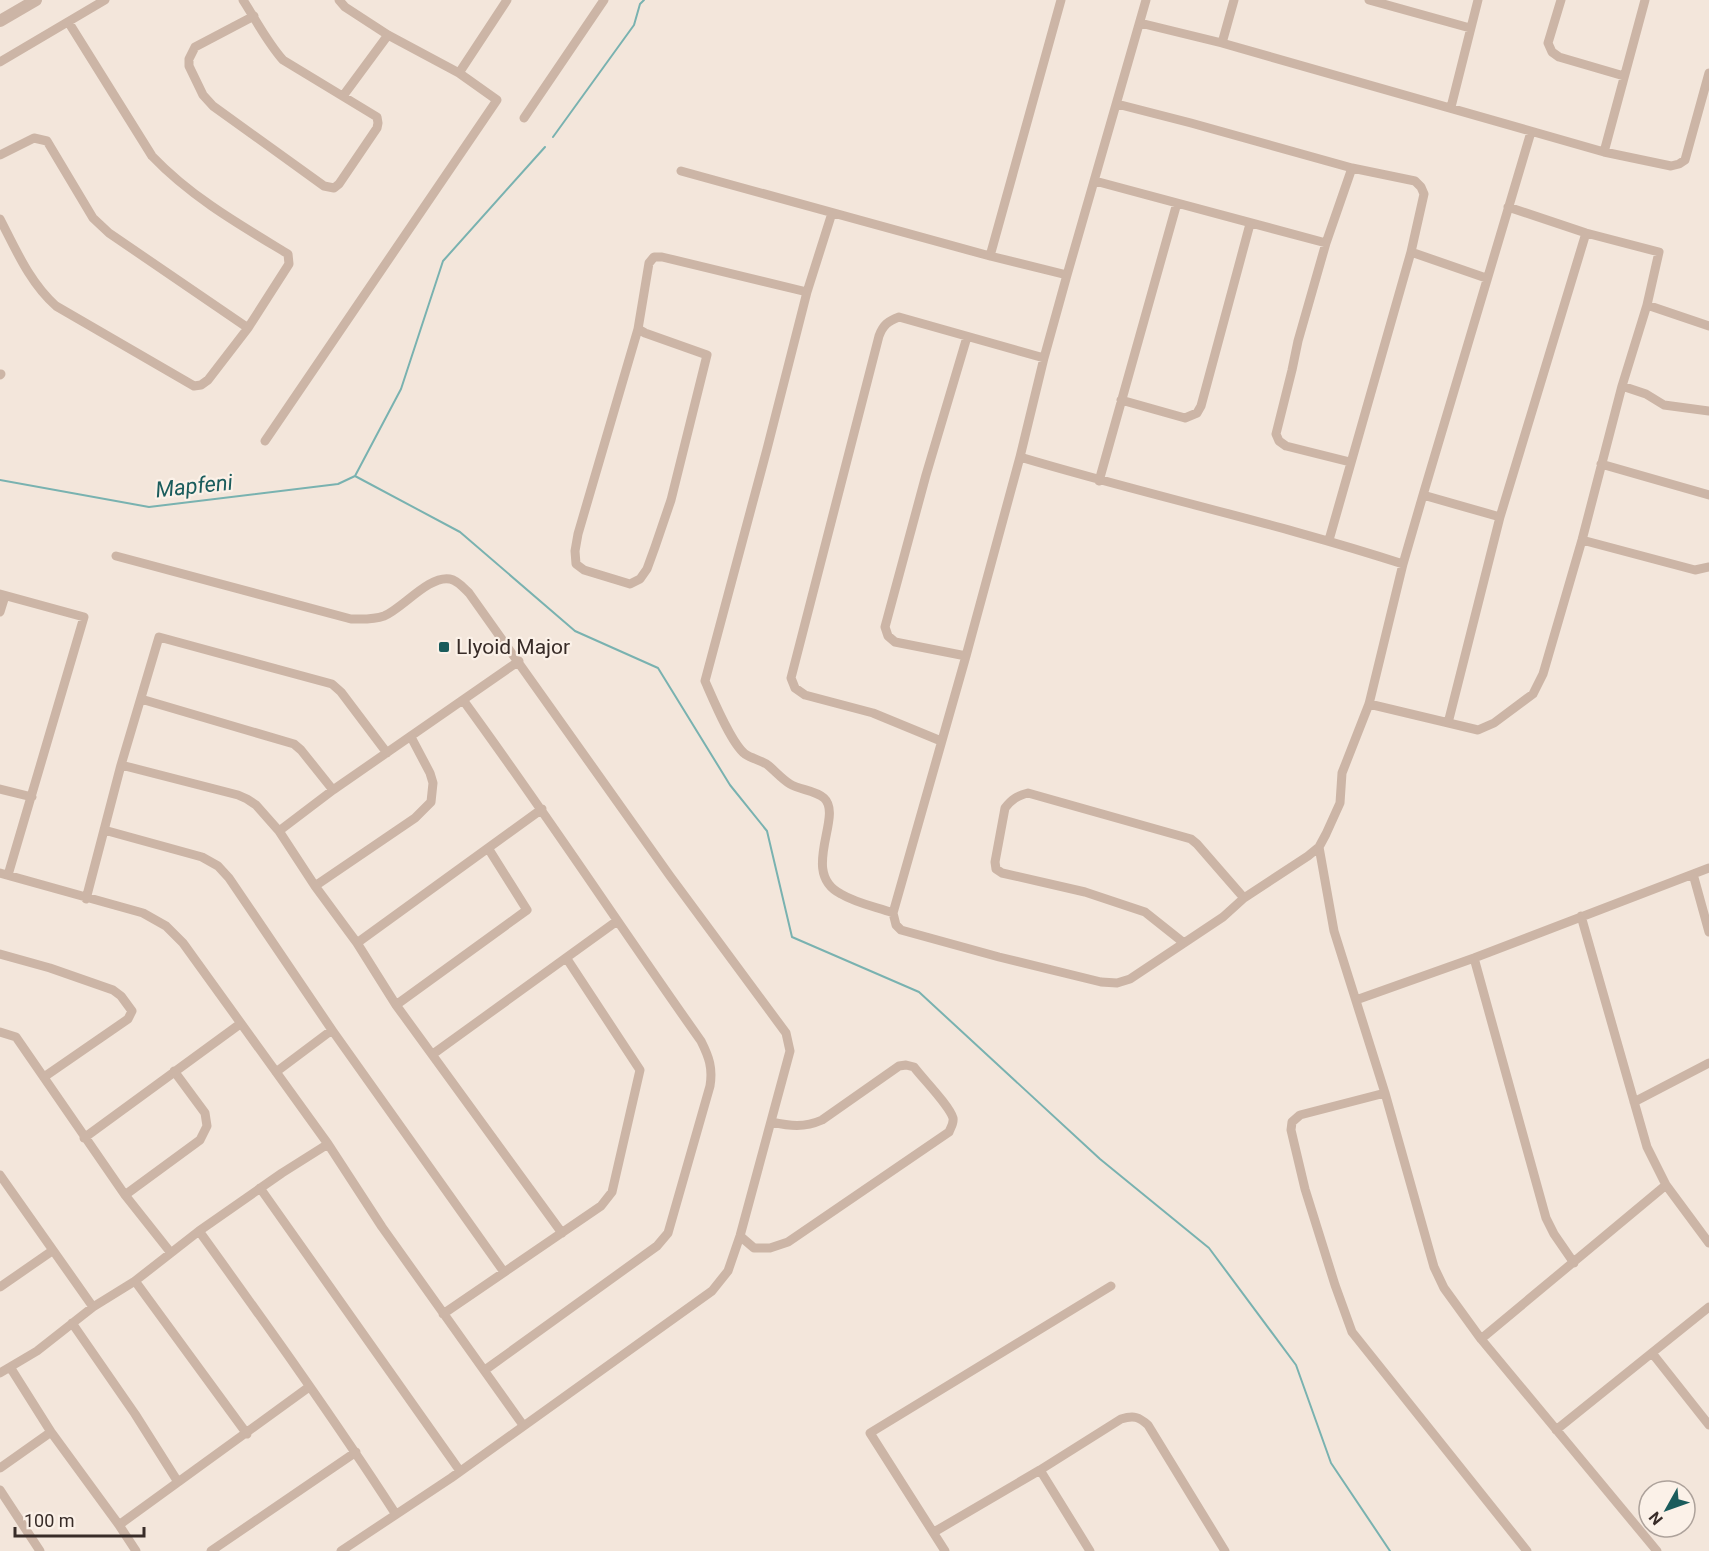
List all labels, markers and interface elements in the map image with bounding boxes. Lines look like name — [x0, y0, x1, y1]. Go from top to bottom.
water label: Mapfeni — [154, 469, 235, 502]
place label: Llyoid Major — [456, 635, 570, 659]
marker: Llyoid Major — [437, 640, 451, 654]
north arrow — [1637, 1479, 1697, 1539]
scale bar — [15, 1500, 144, 1538]
text: N — [1645, 1508, 1667, 1529]
text: 100 m — [24, 1510, 75, 1531]

